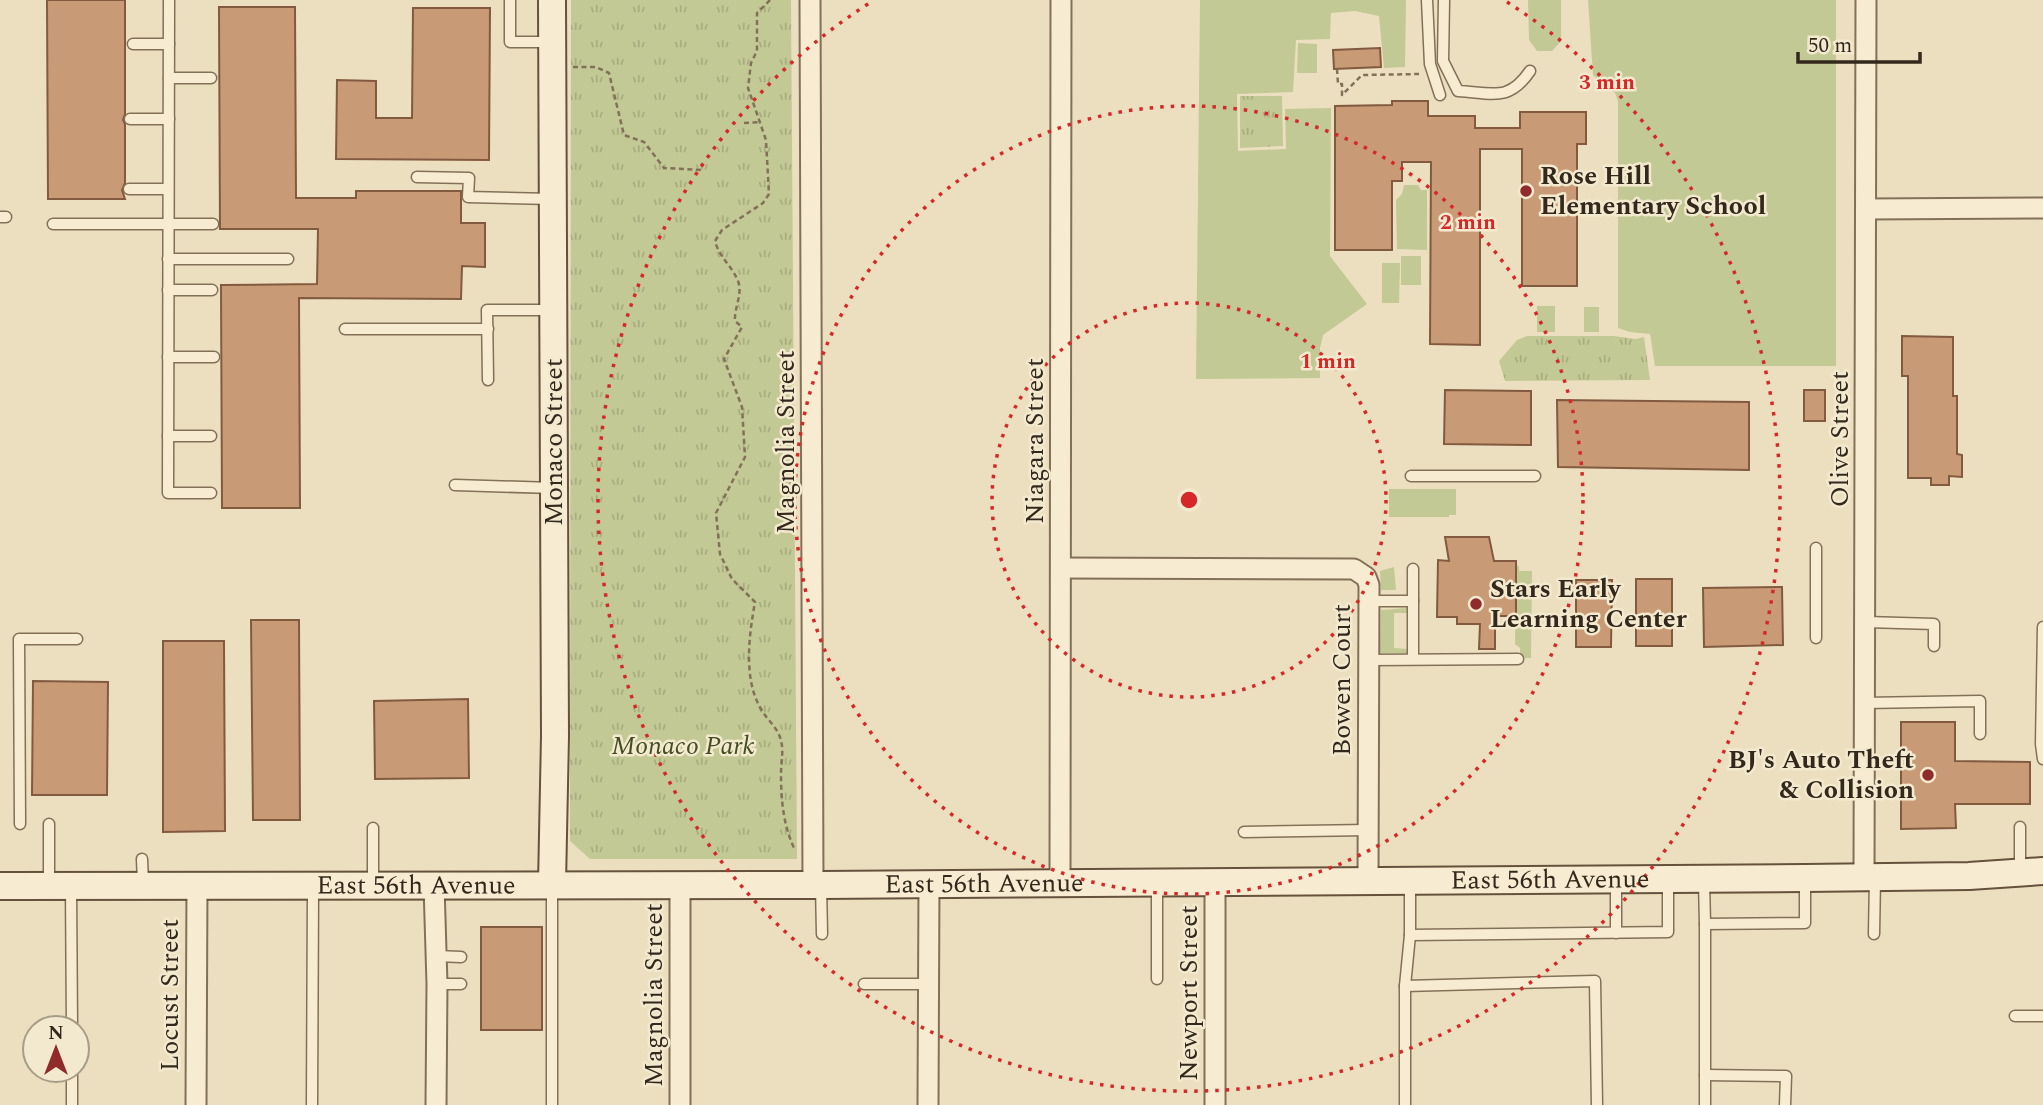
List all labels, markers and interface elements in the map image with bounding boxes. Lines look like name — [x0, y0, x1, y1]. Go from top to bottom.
scale bar — [1798, 21, 1920, 65]
text: 50 m — [1808, 30, 1852, 62]
text: 3 min — [1579, 67, 1635, 99]
place label: Rose Hill Elementary School — [1540, 156, 1766, 226]
marker: Rose Hill Elementary School — [1518, 183, 1534, 199]
text: 2 min — [1440, 207, 1496, 239]
text: 1 min — [1300, 346, 1356, 378]
street label: Magnolia Street — [766, 350, 806, 534]
street label: Monaco Street — [534, 358, 574, 526]
street label: Niagara Street — [1015, 358, 1055, 524]
street label: Olive Street — [1820, 371, 1860, 507]
centre of rings — [1177, 488, 1201, 512]
place label: Stars Early Learning Center — [1490, 569, 1688, 639]
marker: Stars Early Learning Center — [1468, 596, 1484, 612]
street label: Bowen Court — [1322, 604, 1362, 756]
park label: Monaco Park — [611, 726, 755, 766]
place label: BJ's Auto Theft & Collision — [1728, 740, 1914, 810]
marker: BJ's Auto Theft & Collision — [1920, 767, 1936, 783]
street label: East 56th Avenue — [1450, 859, 1650, 901]
street label: East 56th Avenue — [884, 863, 1084, 905]
street label: East 56th Avenue — [316, 865, 516, 906]
street label: Magnolia Street — [634, 903, 674, 1087]
street label: Newport Street — [1169, 905, 1209, 1081]
street label: Locust Street — [150, 919, 190, 1071]
north arrow — [21, 1014, 91, 1084]
text: N — [48, 1019, 64, 1048]

